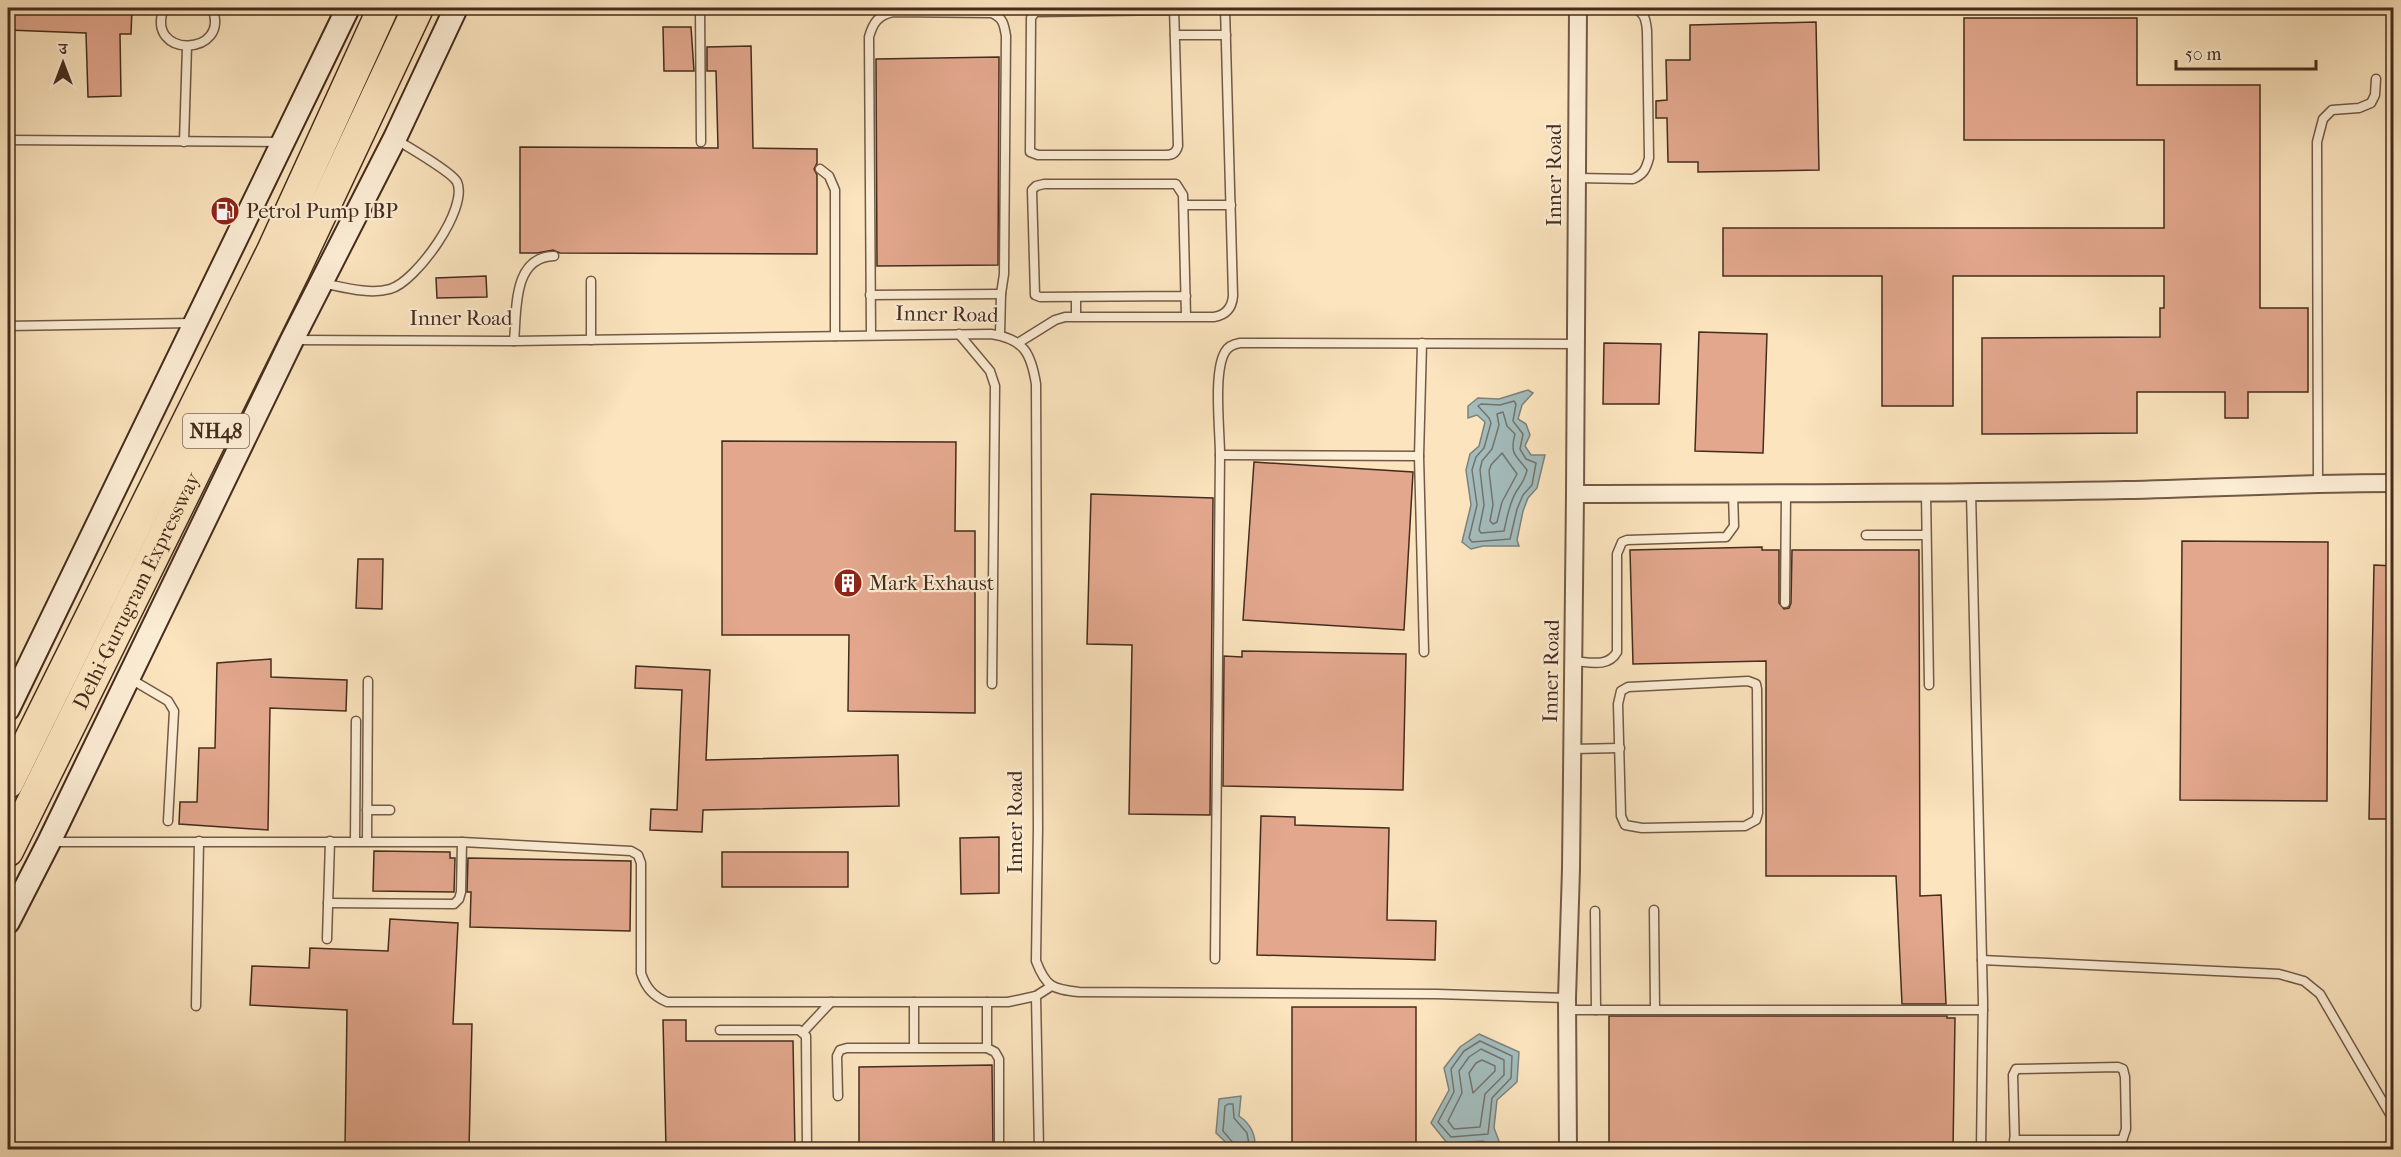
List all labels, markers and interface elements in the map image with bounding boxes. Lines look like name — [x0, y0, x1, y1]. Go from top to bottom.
north arrow — [33, 33, 93, 93]
scale bar — [2176, 33, 2316, 71]
text: उ — [58, 39, 69, 58]
text: 50 m — [2185, 44, 2222, 65]
street label: Inner Road — [1542, 123, 1566, 227]
fuel station icon: Petrol Pump IBP — [209, 195, 241, 227]
place label: Petrol Pump IBP — [246, 199, 398, 223]
street label: Inner Road — [895, 301, 999, 327]
street label: Inner Road — [409, 306, 513, 330]
road number: NH48 — [183, 414, 249, 448]
street label: Delhi-Gurugram Expressway — [68, 468, 205, 713]
building icon: Mark Exhaust — [832, 567, 864, 599]
place label: Mark Exhaust — [869, 571, 995, 595]
street label: Inner Road — [1538, 619, 1564, 723]
street label: Inner Road — [1003, 770, 1027, 874]

